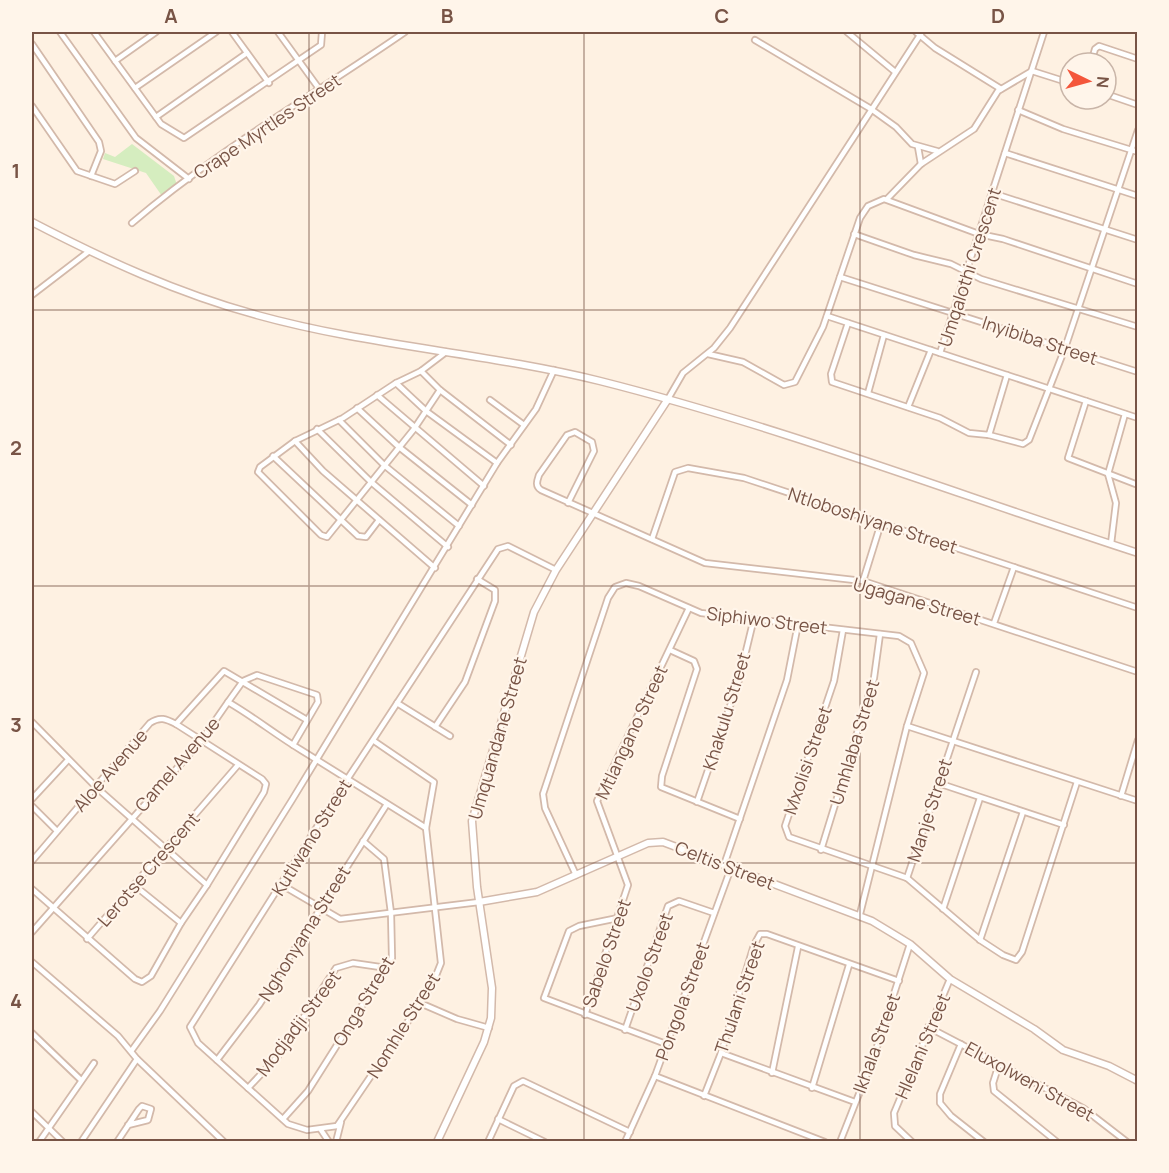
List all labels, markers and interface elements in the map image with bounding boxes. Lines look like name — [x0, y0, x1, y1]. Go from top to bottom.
text: A — [164, 2, 178, 29]
text: B — [441, 2, 454, 29]
text: C — [715, 2, 729, 29]
text: D — [991, 2, 1005, 29]
north arrow — [1058, 51, 1118, 111]
street label: Crape Myrtles Street — [189, 68, 345, 184]
text: N — [1091, 76, 1114, 89]
text: 1 — [12, 157, 20, 184]
street label: Umqalothi Crescent — [932, 184, 1006, 350]
street label: Inyibiba Street — [979, 310, 1101, 370]
text: 2 — [10, 434, 22, 461]
street label: Ntloboshiyane Street — [785, 481, 961, 559]
street label: Ugagane Street — [850, 571, 984, 631]
street label: Siphiwo Street — [705, 601, 829, 639]
street label: Khakulu Street — [697, 649, 755, 773]
street label: Umquandane Street — [462, 654, 532, 822]
street label: Mtlangano Street — [589, 661, 673, 803]
street label: Umhlaba Street — [824, 676, 884, 808]
street label: Mxolisi Street — [777, 702, 837, 818]
text: 3 — [10, 711, 22, 738]
street label: Camel Avenue — [129, 712, 225, 816]
street label: Aloe Avenue — [67, 724, 153, 816]
street label: Manje Street — [901, 755, 957, 865]
street label: Kutlwano Street — [266, 774, 356, 900]
street label: Lerotse Crescent — [92, 807, 204, 931]
street label: Celtis Street — [672, 835, 778, 895]
street label: Nghonyama Street — [253, 861, 355, 1005]
street label: Sabelo Street — [576, 895, 636, 1011]
street label: Uxolo Street — [620, 909, 678, 1015]
street label: Thulani Street — [708, 937, 770, 1057]
street label: Pongola Street — [649, 939, 715, 1063]
street label: Onga Street — [327, 952, 399, 1050]
street label: Modjadji Street — [250, 965, 346, 1081]
street label: Nomhle Street — [361, 968, 445, 1082]
text: 4 — [10, 987, 22, 1014]
street label: Hlelani Street — [889, 989, 955, 1103]
street label: Ikhala Street — [847, 990, 905, 1096]
street label: Eluxolweni Street — [961, 1036, 1099, 1126]

